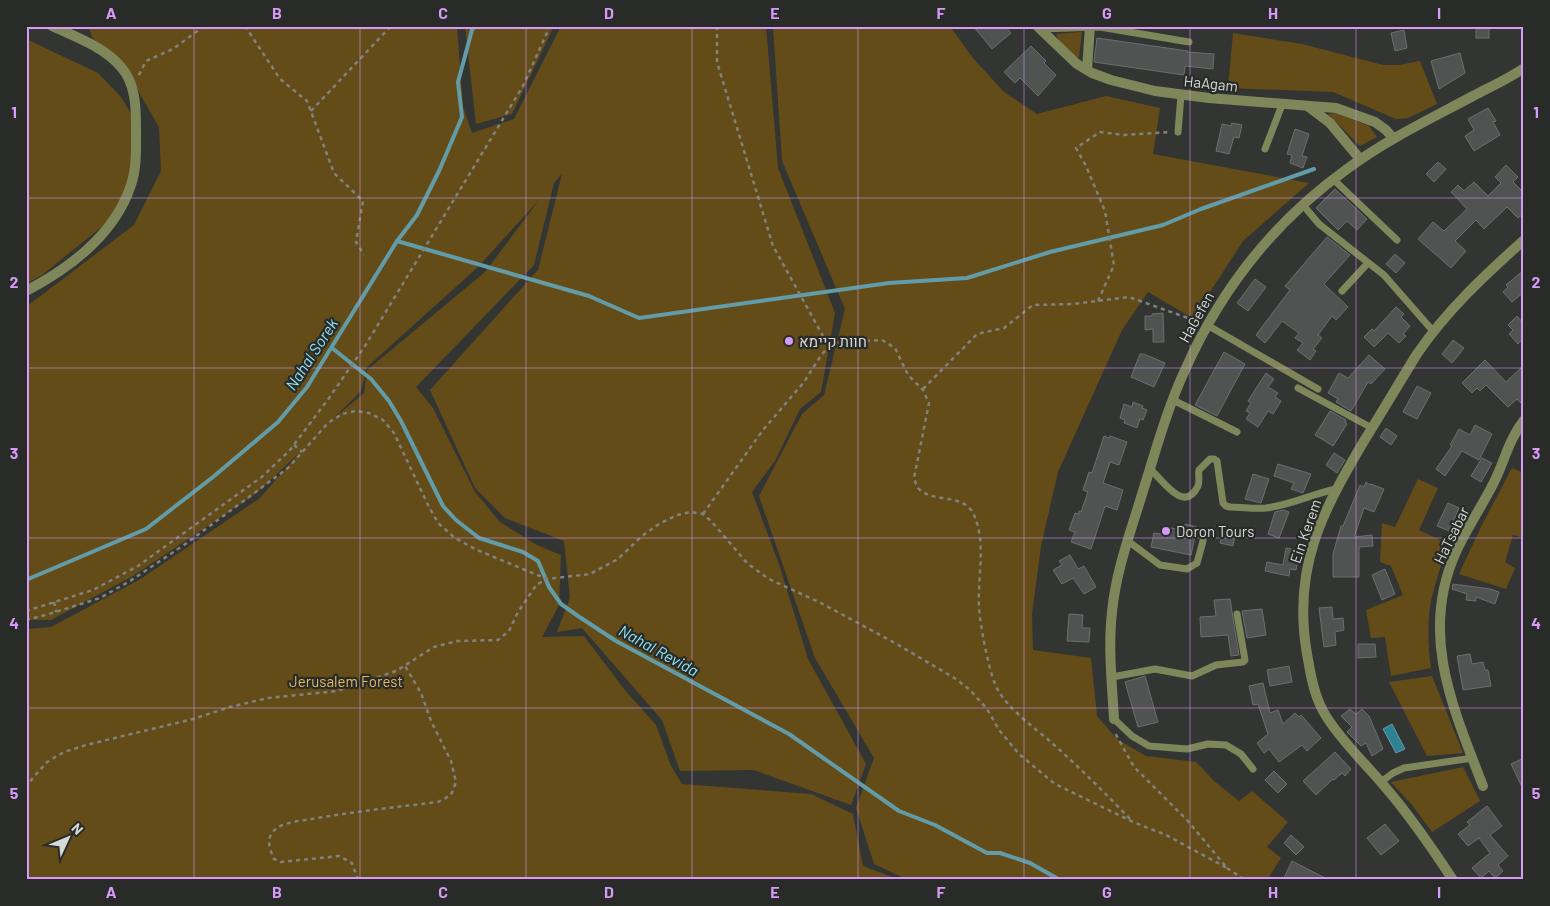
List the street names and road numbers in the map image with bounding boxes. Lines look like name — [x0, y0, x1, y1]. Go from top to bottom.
street label: HaAgam — [1183, 71, 1239, 95]
street label: HaGefen — [1175, 288, 1217, 346]
street label: Ein Kerem — [1286, 497, 1324, 565]
street label: HaTsabar — [1429, 503, 1473, 566]

